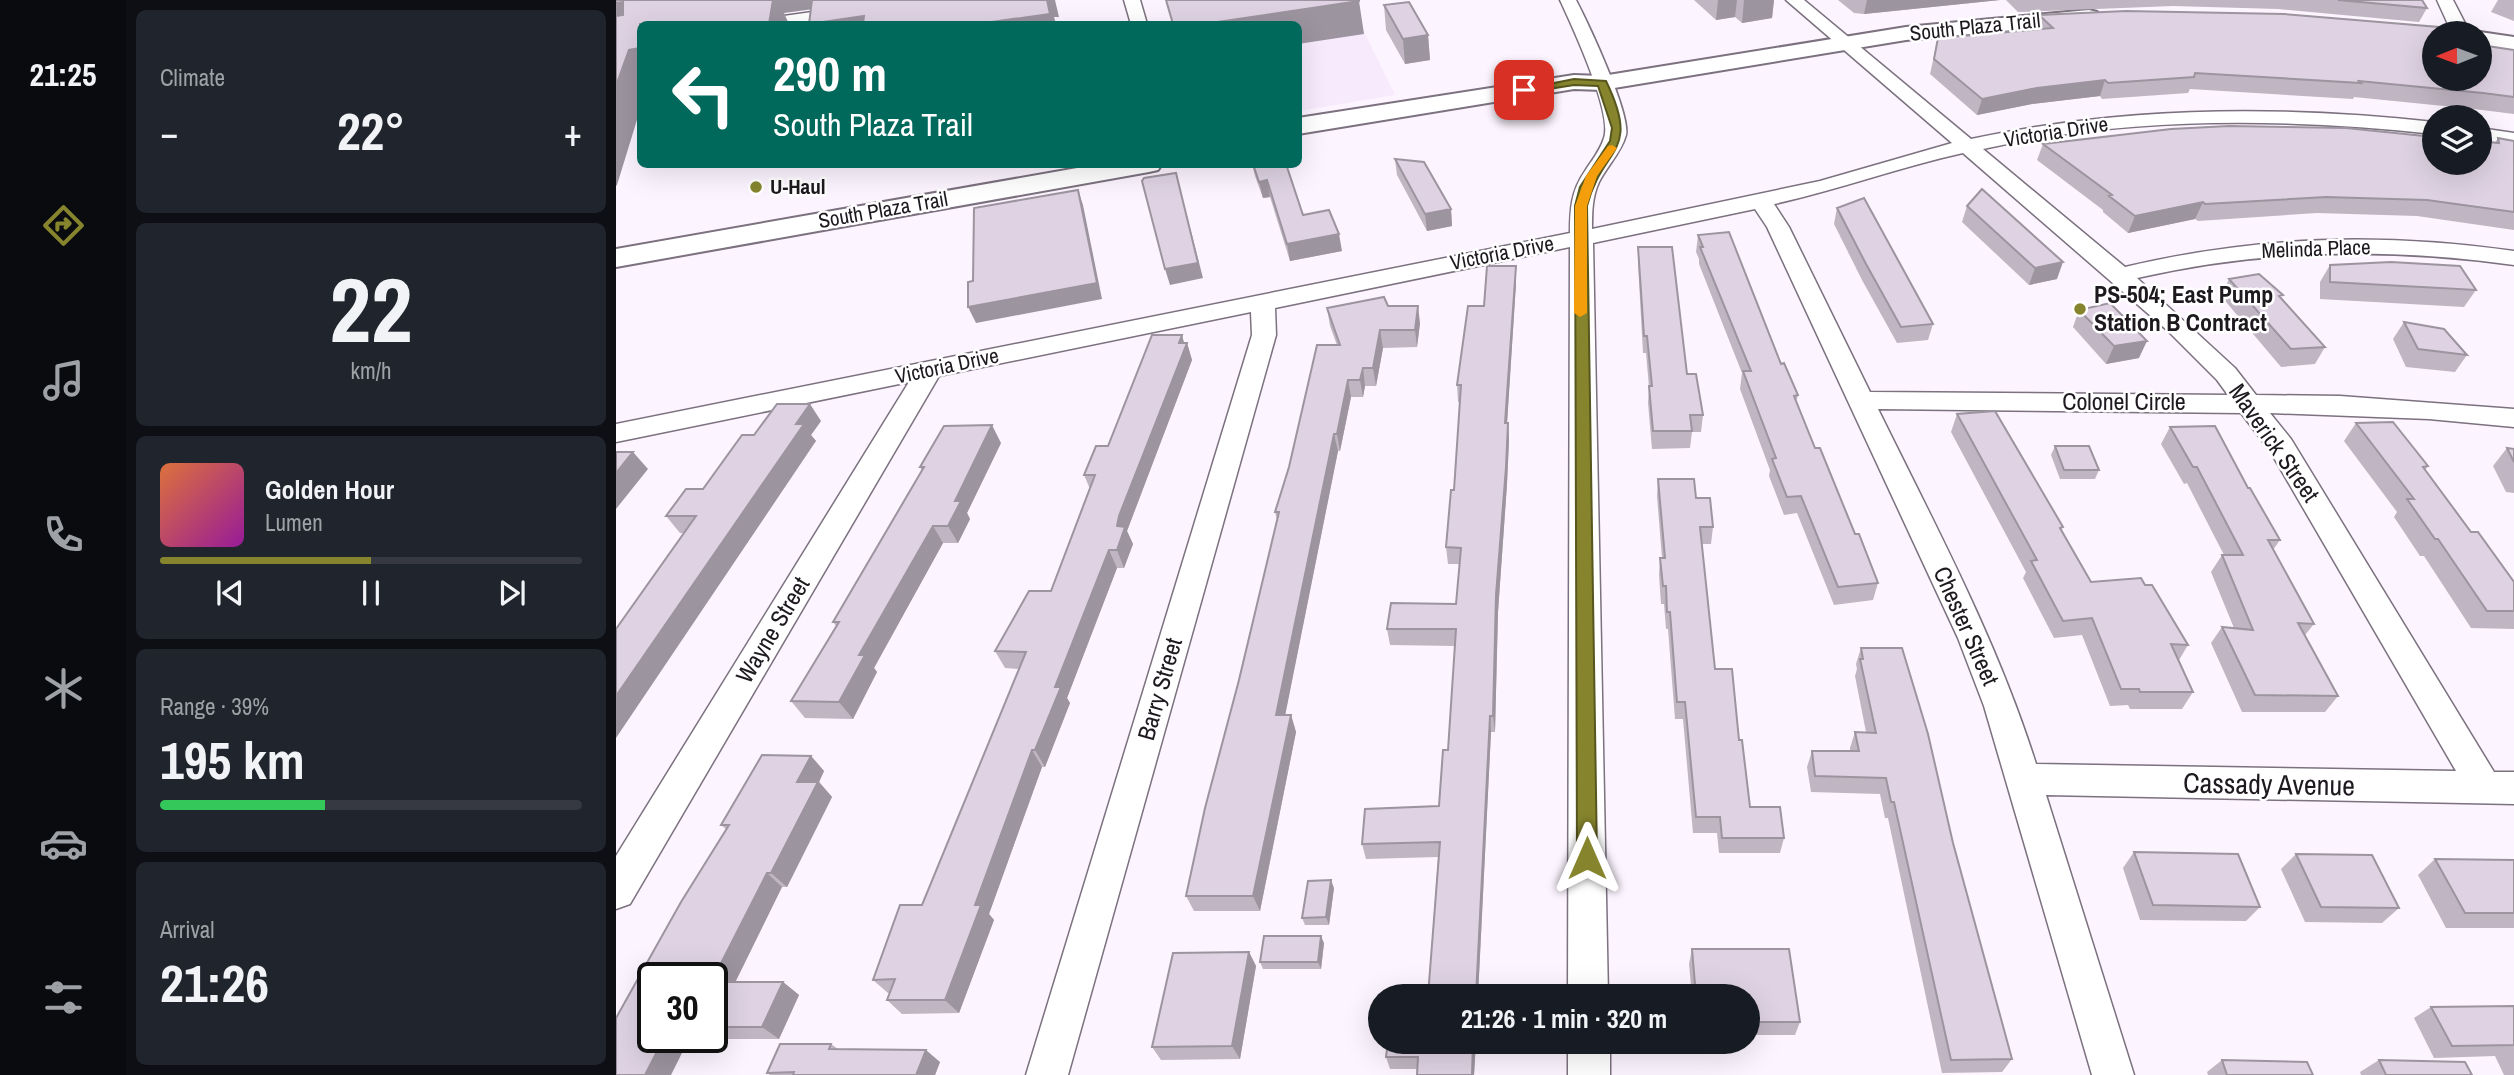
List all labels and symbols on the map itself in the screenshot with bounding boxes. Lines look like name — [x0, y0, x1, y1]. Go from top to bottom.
street label: South Plaza Trail — [1908, 5, 2042, 48]
north arrow — [2422, 21, 2492, 91]
pin — [1494, 60, 1554, 120]
street label: Victoria Drive — [2002, 109, 2110, 154]
place label: U-Haul — [770, 172, 825, 201]
marker: U-Haul — [748, 179, 764, 195]
street label: South Plaza Trail — [816, 184, 950, 235]
street label: Victoria Drive — [1448, 228, 1556, 277]
street label: Melinda Place — [2261, 232, 2371, 265]
place label: PS-504; East Pump Station B Contract — [2094, 278, 2273, 338]
marker: PS-504; East Pump Station B Contract — [2072, 301, 2088, 317]
street label: Victoria Drive — [893, 340, 1001, 391]
street label: Maverick Street — [2222, 377, 2328, 508]
street label: Colonel Circle — [2062, 385, 2186, 417]
street label: Chester Street — [1926, 561, 2008, 691]
street label: Wayne Street — [728, 570, 817, 689]
street label: Barry Street — [1129, 633, 1189, 744]
street label: Cassady Avenue — [2183, 764, 2355, 804]
position arrow — [1550, 821, 1624, 895]
speed limit sign: 30 — [637, 962, 728, 1053]

